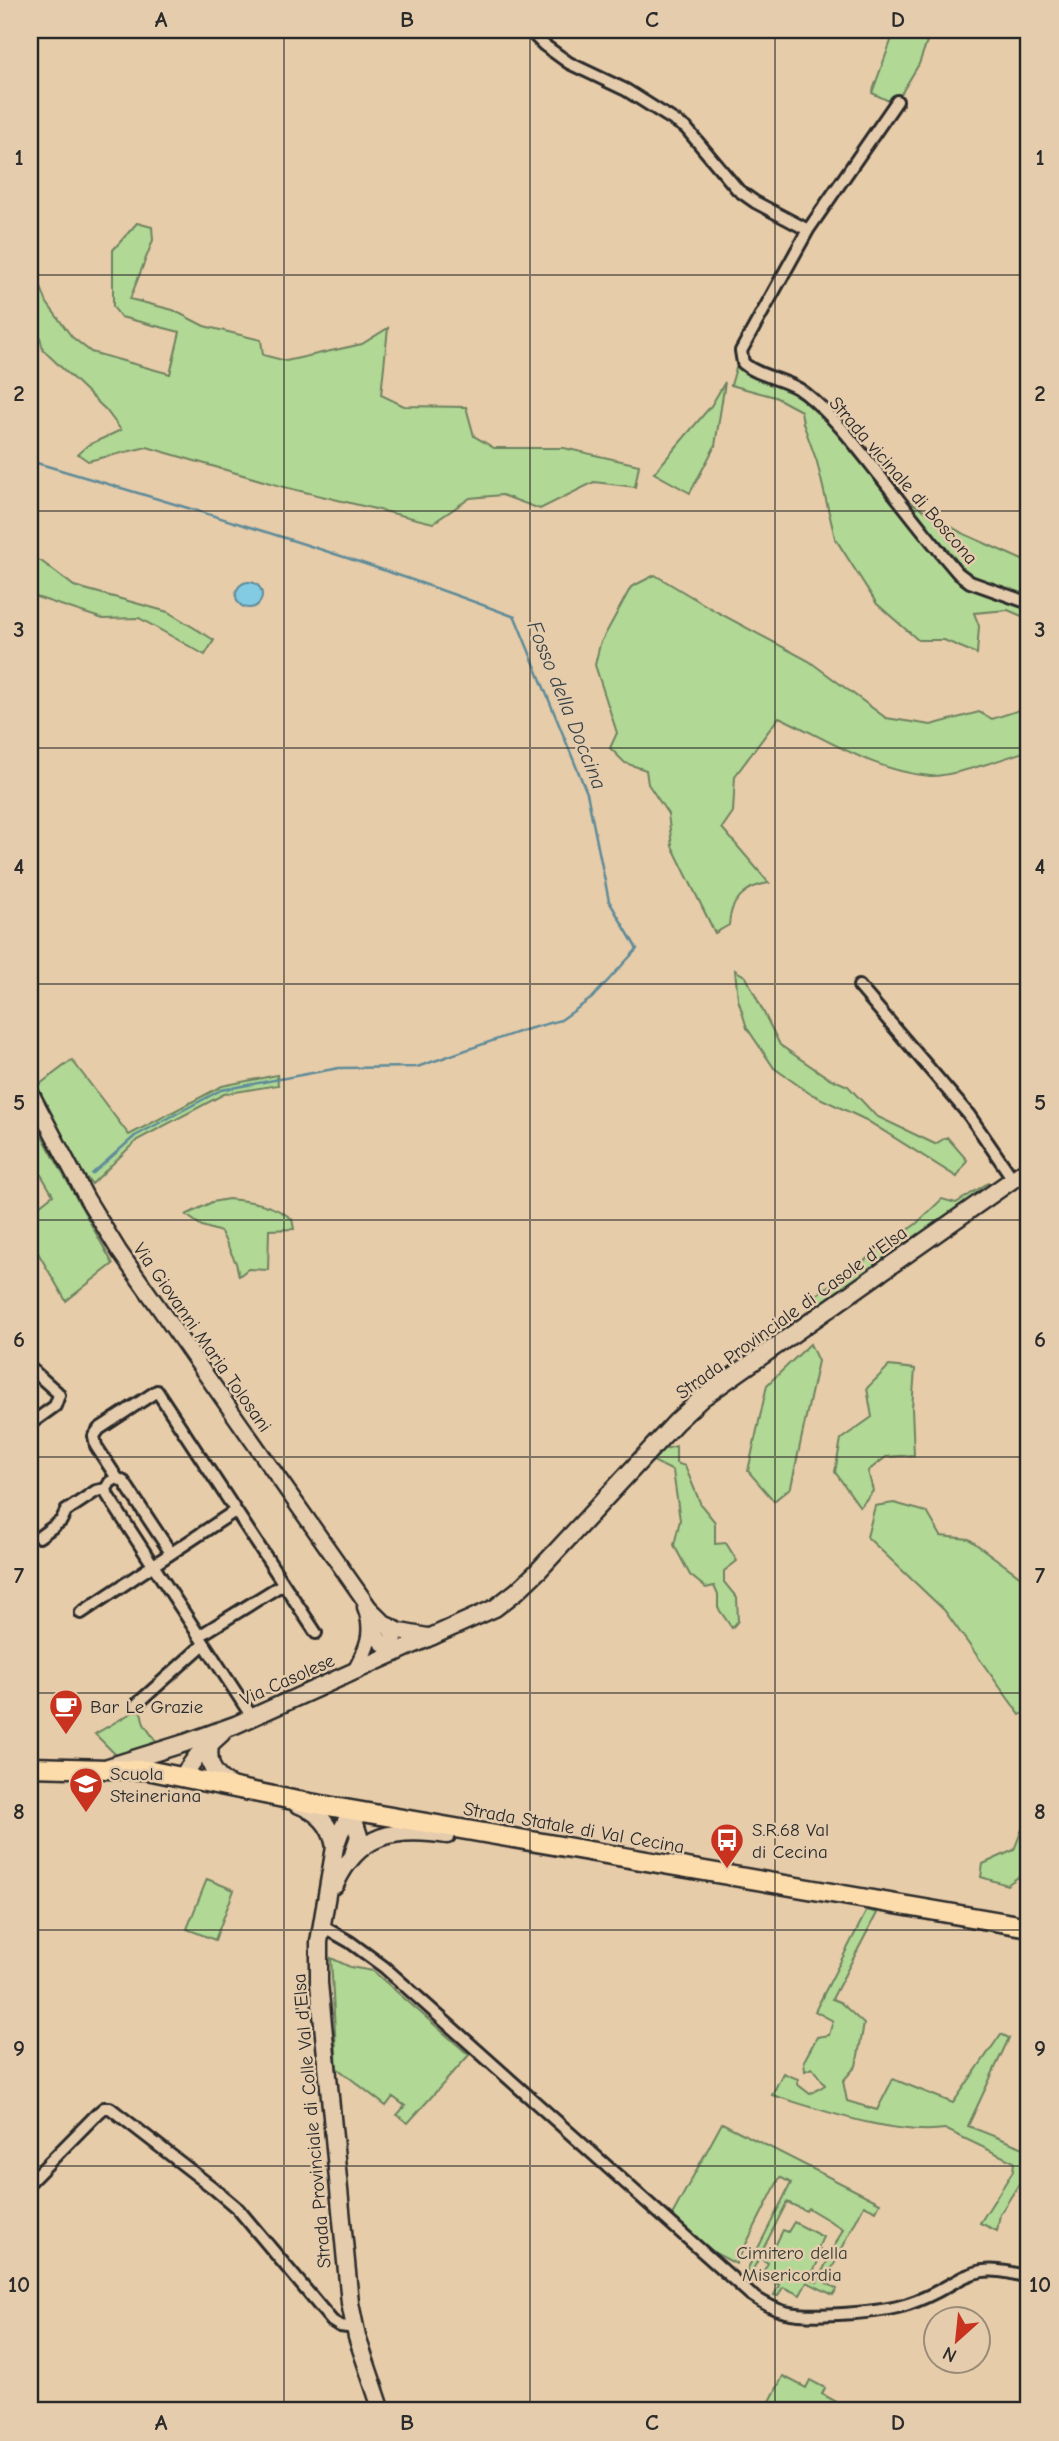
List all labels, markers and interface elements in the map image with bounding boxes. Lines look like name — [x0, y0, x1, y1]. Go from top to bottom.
text: A — [155, 6, 168, 33]
text: B — [400, 6, 414, 33]
text: C — [645, 6, 659, 33]
text: D — [891, 6, 905, 33]
text: 1 — [14, 144, 24, 171]
text: 1 — [1035, 144, 1045, 171]
text: 2 — [13, 380, 25, 407]
text: 2 — [1034, 380, 1046, 407]
street label: Strada vicinale di Boscona — [824, 392, 982, 569]
text: 3 — [13, 616, 25, 643]
text: 3 — [1034, 616, 1046, 643]
water label: Fosso della Doccina — [522, 617, 612, 793]
text: 4 — [14, 853, 25, 880]
text: 4 — [1035, 853, 1046, 880]
text: 5 — [13, 1089, 25, 1116]
text: 5 — [1034, 1089, 1046, 1116]
street label: Strada Provinciale di Casole d'Elsa — [672, 1222, 911, 1404]
street label: Via Giovanni Maria Tolosani — [128, 1239, 276, 1436]
text: 6 — [13, 1326, 25, 1353]
text: 6 — [1034, 1326, 1046, 1353]
text: 7 — [14, 1562, 25, 1589]
text: 7 — [1035, 1562, 1046, 1589]
street label: Via Casolese — [237, 1649, 338, 1711]
cafe icon: Bar Le Grazie — [47, 1687, 85, 1736]
place label: Bar Le Grazie — [90, 1696, 203, 1718]
place label: Scuola Steineriana — [110, 1763, 201, 1807]
school or university icon: Scuola Steineriana — [67, 1765, 105, 1814]
text: 8 — [13, 1798, 25, 1825]
street label: Strada Statale di Val Cecina — [462, 1798, 686, 1858]
text: 8 — [1034, 1798, 1046, 1825]
place label: S.R.68 Val di Cecina — [752, 1819, 829, 1863]
bus stop icon: S.R.68 Val di Cecina — [708, 1821, 746, 1870]
street label: Strada Provinciale di Colle Val d'Elsa — [288, 1973, 336, 2269]
text: 9 — [13, 2035, 25, 2062]
text: 9 — [1034, 2035, 1046, 2062]
park label: Cimitero della Misericordia — [736, 2242, 848, 2286]
text: 10 — [8, 2271, 30, 2298]
text: 10 — [1029, 2271, 1051, 2298]
north arrow — [922, 2304, 992, 2374]
text: N — [939, 2342, 960, 2367]
text: A — [155, 2409, 168, 2436]
text: B — [400, 2409, 414, 2436]
text: C — [645, 2409, 659, 2436]
text: D — [891, 2409, 905, 2436]

